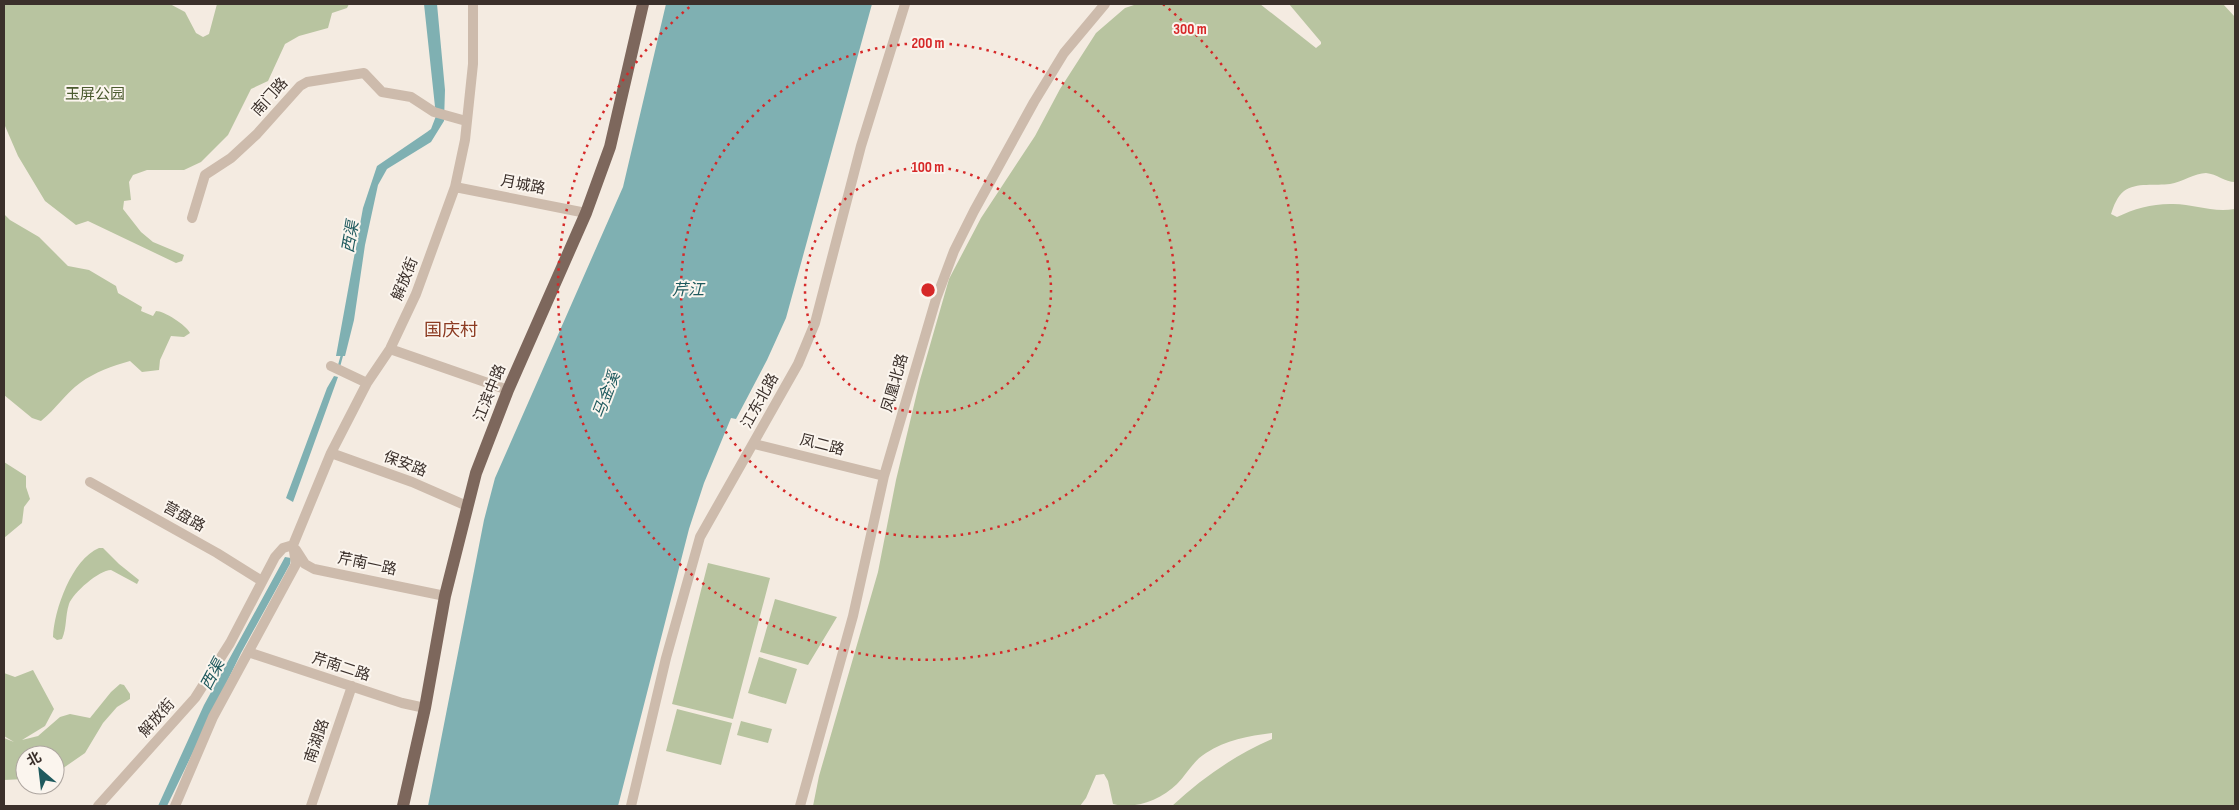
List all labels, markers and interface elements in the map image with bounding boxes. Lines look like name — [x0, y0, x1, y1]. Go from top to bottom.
text: 300 m — [1173, 20, 1207, 39]
text: 200 m — [911, 34, 945, 53]
street label: 南门路 — [248, 74, 292, 120]
park label: 玉屏公园 — [65, 85, 125, 104]
text: 100 m — [912, 158, 944, 177]
street label: 月城路 — [499, 171, 547, 199]
water label: 西渠 — [339, 218, 363, 254]
street label: 解放街 — [388, 255, 422, 303]
water label: 芹江 — [672, 281, 706, 300]
centre of rings — [919, 281, 937, 299]
district label: 国庆村 — [424, 320, 478, 341]
street label: 凤凰北路 — [878, 352, 912, 414]
street label: 江滨中路 — [470, 362, 510, 424]
water label: 马金溪 — [590, 367, 625, 421]
street label: 江东北路 — [737, 370, 783, 432]
street label: 凤二路 — [798, 430, 846, 460]
street label: 保安路 — [381, 447, 429, 481]
street label: 营盘路 — [160, 498, 208, 536]
street label: 芹南一路 — [336, 548, 398, 580]
street label: 芹南二路 — [310, 649, 372, 685]
water label: 西渠 — [197, 655, 230, 694]
street label: 解放街 — [135, 695, 179, 741]
street label: 南湖路 — [301, 717, 333, 765]
north arrow — [15, 745, 65, 795]
text: 北 — [24, 748, 44, 770]

